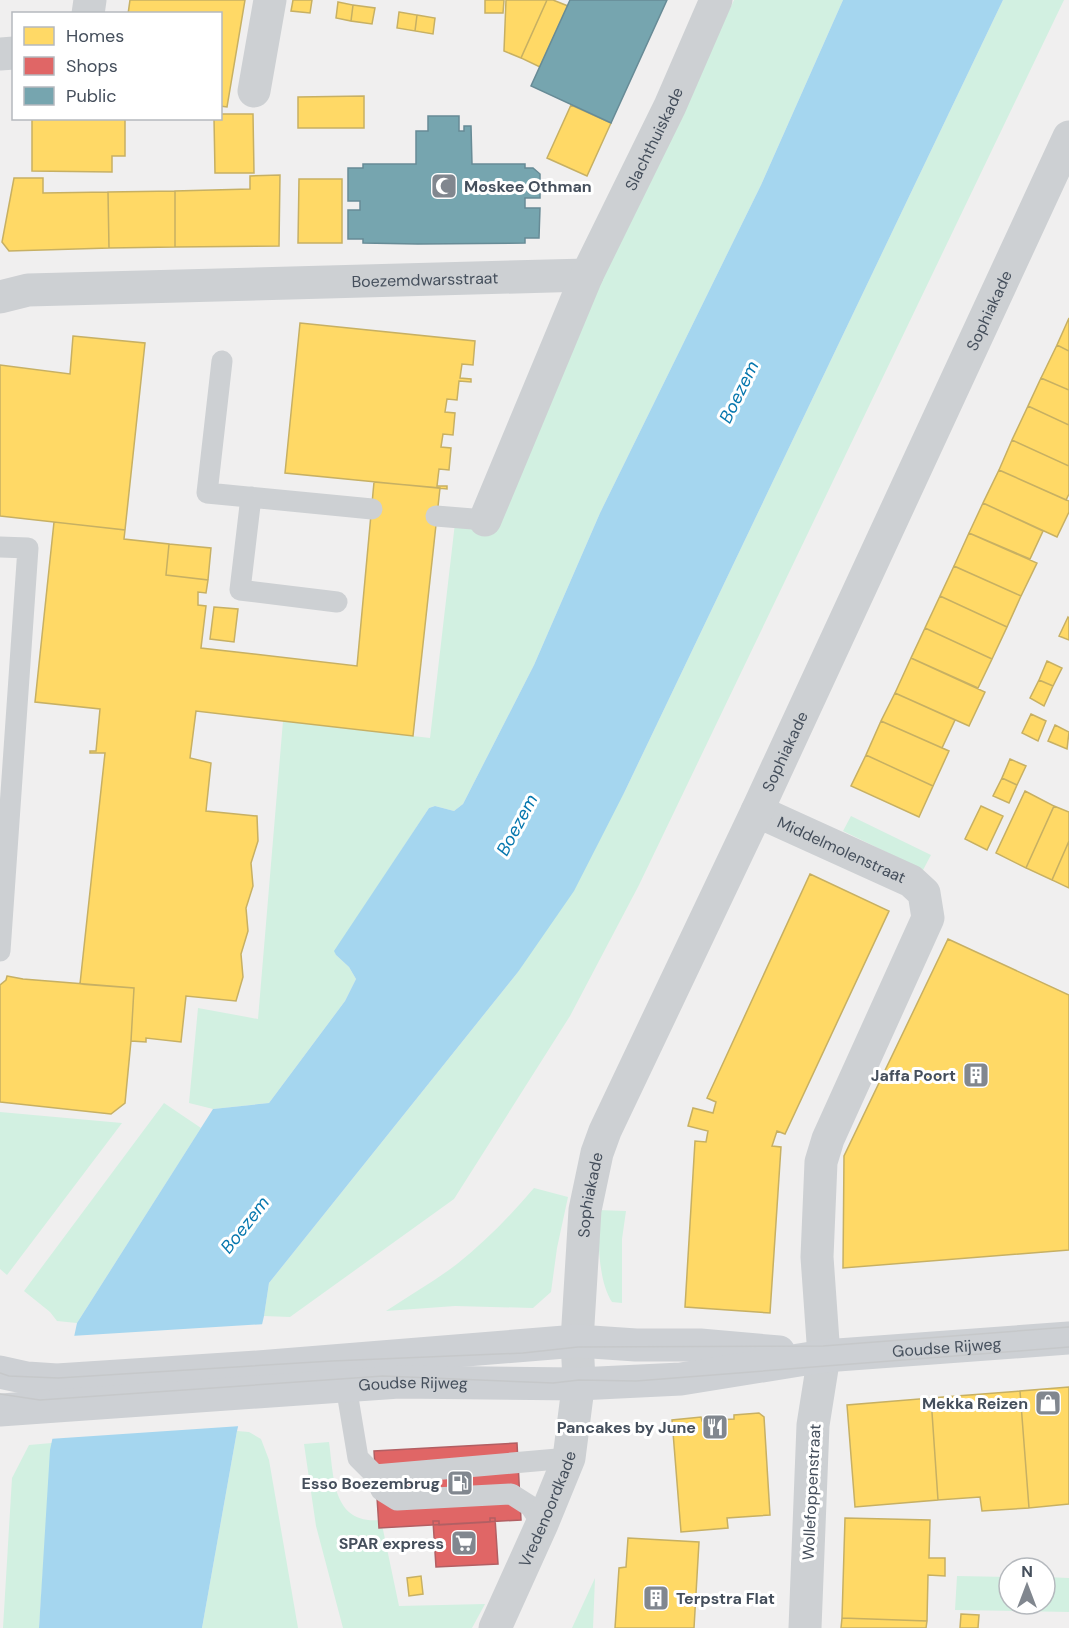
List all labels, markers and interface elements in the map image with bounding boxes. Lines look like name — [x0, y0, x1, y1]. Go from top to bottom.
legend — [12, 12, 222, 120]
text: Homes — [66, 24, 124, 48]
text: Shops — [66, 54, 118, 78]
text: Public — [66, 84, 117, 108]
street label: Slachthuiskade — [620, 84, 688, 194]
mosque icon: Moskee Othman — [429, 171, 459, 201]
place label: Moskee Othman — [464, 176, 592, 197]
street label: Boezemdwarsstraat — [351, 267, 499, 292]
street label: Sophiakade — [962, 267, 1017, 354]
water label: Boezem — [714, 357, 764, 427]
street label: Sophiakade — [757, 708, 813, 795]
water label: Boezem — [491, 790, 543, 860]
street label: Middelmolenstraat — [774, 812, 909, 888]
building icon: Jaffa Poort — [961, 1060, 991, 1090]
place label: Jaffa Poort — [871, 1065, 956, 1086]
street label: Sophiakade — [573, 1150, 608, 1238]
water label: Boezem — [215, 1191, 275, 1259]
street label: Goudse Rijweg — [891, 1333, 1002, 1362]
street label: Goudse Rijweg — [358, 1372, 468, 1396]
shop icon: Mekka Reizen — [1033, 1388, 1063, 1418]
place label: Mekka Reizen — [922, 1393, 1028, 1414]
restaurant icon: Pancakes by June — [700, 1412, 730, 1442]
place label: Pancakes by June — [557, 1417, 696, 1438]
street label: Wollefoppenstraat — [797, 1423, 826, 1561]
street label: Vredenoordkade — [514, 1450, 581, 1570]
fuel station icon: Esso Boezembrug — [445, 1468, 475, 1498]
place label: Esso Boezembrug — [302, 1473, 440, 1494]
supermarket icon: SPAR express — [449, 1528, 479, 1558]
place label: SPAR express — [339, 1533, 444, 1554]
north arrow — [997, 1556, 1057, 1616]
text: N — [1021, 1561, 1033, 1582]
building icon: Terpstra Flat — [641, 1583, 671, 1613]
place label: Terpstra Flat — [676, 1588, 775, 1609]

